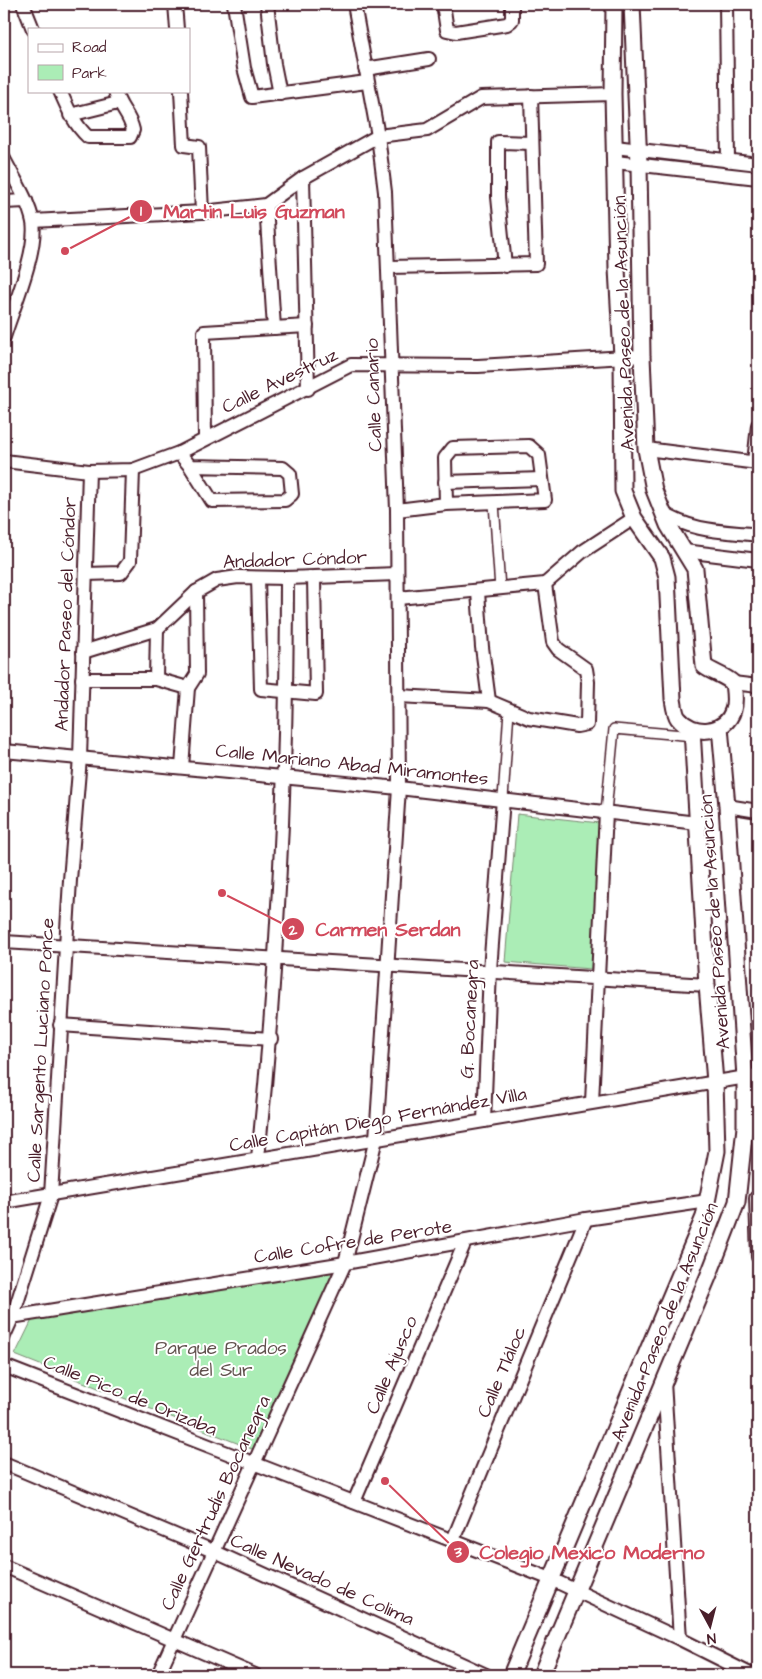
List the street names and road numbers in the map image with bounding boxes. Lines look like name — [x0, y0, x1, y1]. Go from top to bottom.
street label: Avenida Paseo de la Asunción — [606, 195, 642, 451]
street label: Calle Canario — [359, 338, 389, 452]
street label: Calle Avestruz — [217, 341, 343, 421]
street label: Andador Paseo del Cóndor — [48, 496, 84, 732]
street label: Andador Cóndor — [222, 544, 368, 576]
street label: Calle Mariano Abad Miramontes — [214, 737, 490, 793]
street label: Avenida Paseo de la Asunción — [693, 794, 737, 1050]
street label: Calle Sargento Luciano Ponce — [21, 917, 62, 1183]
street label: G. Bocanegra — [453, 959, 488, 1079]
street label: Calle Capitán Diego Fernández Villa — [227, 1080, 529, 1160]
street label: Avenida Paseo de la Asunción — [605, 1199, 725, 1445]
street label: Calle Cofre de Perote — [252, 1213, 454, 1271]
street label: Calle Ajusco — [359, 1311, 425, 1418]
street label: Calle Tláloc — [471, 1322, 533, 1422]
street label: Calle Pico de Orizaba — [39, 1349, 221, 1443]
street label: Calle Gertrudis Bocanegra — [154, 1391, 279, 1615]
street label: Calle Nevado de Colima — [226, 1527, 419, 1633]

